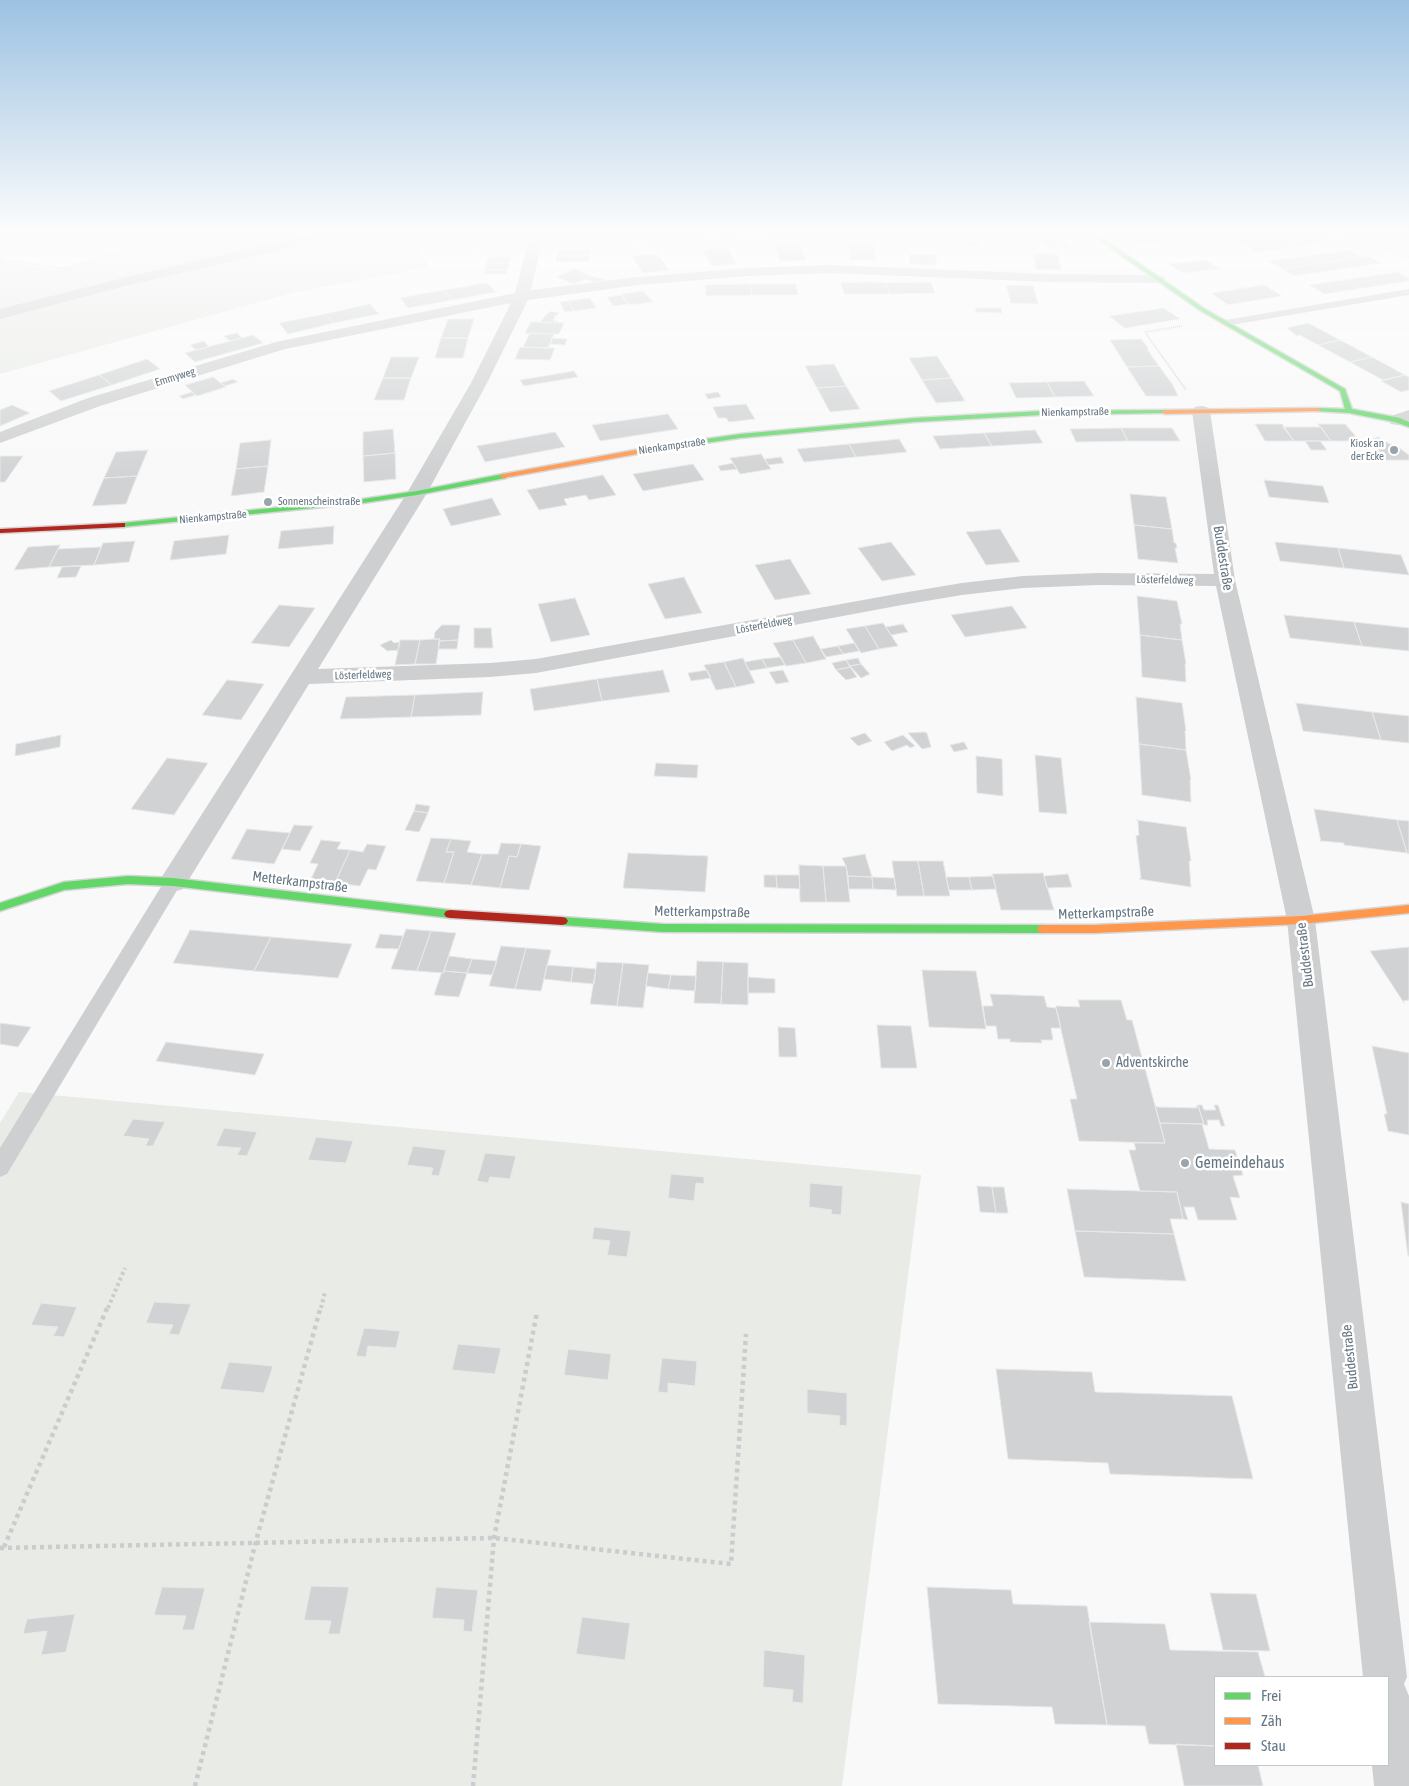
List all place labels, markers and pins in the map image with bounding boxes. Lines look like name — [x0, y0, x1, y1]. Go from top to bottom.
place label: Kiosk an der Ecke — [1350, 437, 1384, 463]
marker: Kiosk an der Ecke — [1388, 444, 1400, 456]
place label: Sonnenscheinstraße — [278, 495, 360, 509]
marker: Sonnenscheinstraße — [262, 496, 274, 508]
place label: Adventskirche — [1116, 1055, 1189, 1071]
marker: Adventskirche — [1100, 1057, 1112, 1069]
place label: Gemeindehaus — [1195, 1153, 1284, 1173]
marker: Gemeindehaus — [1179, 1157, 1191, 1169]

